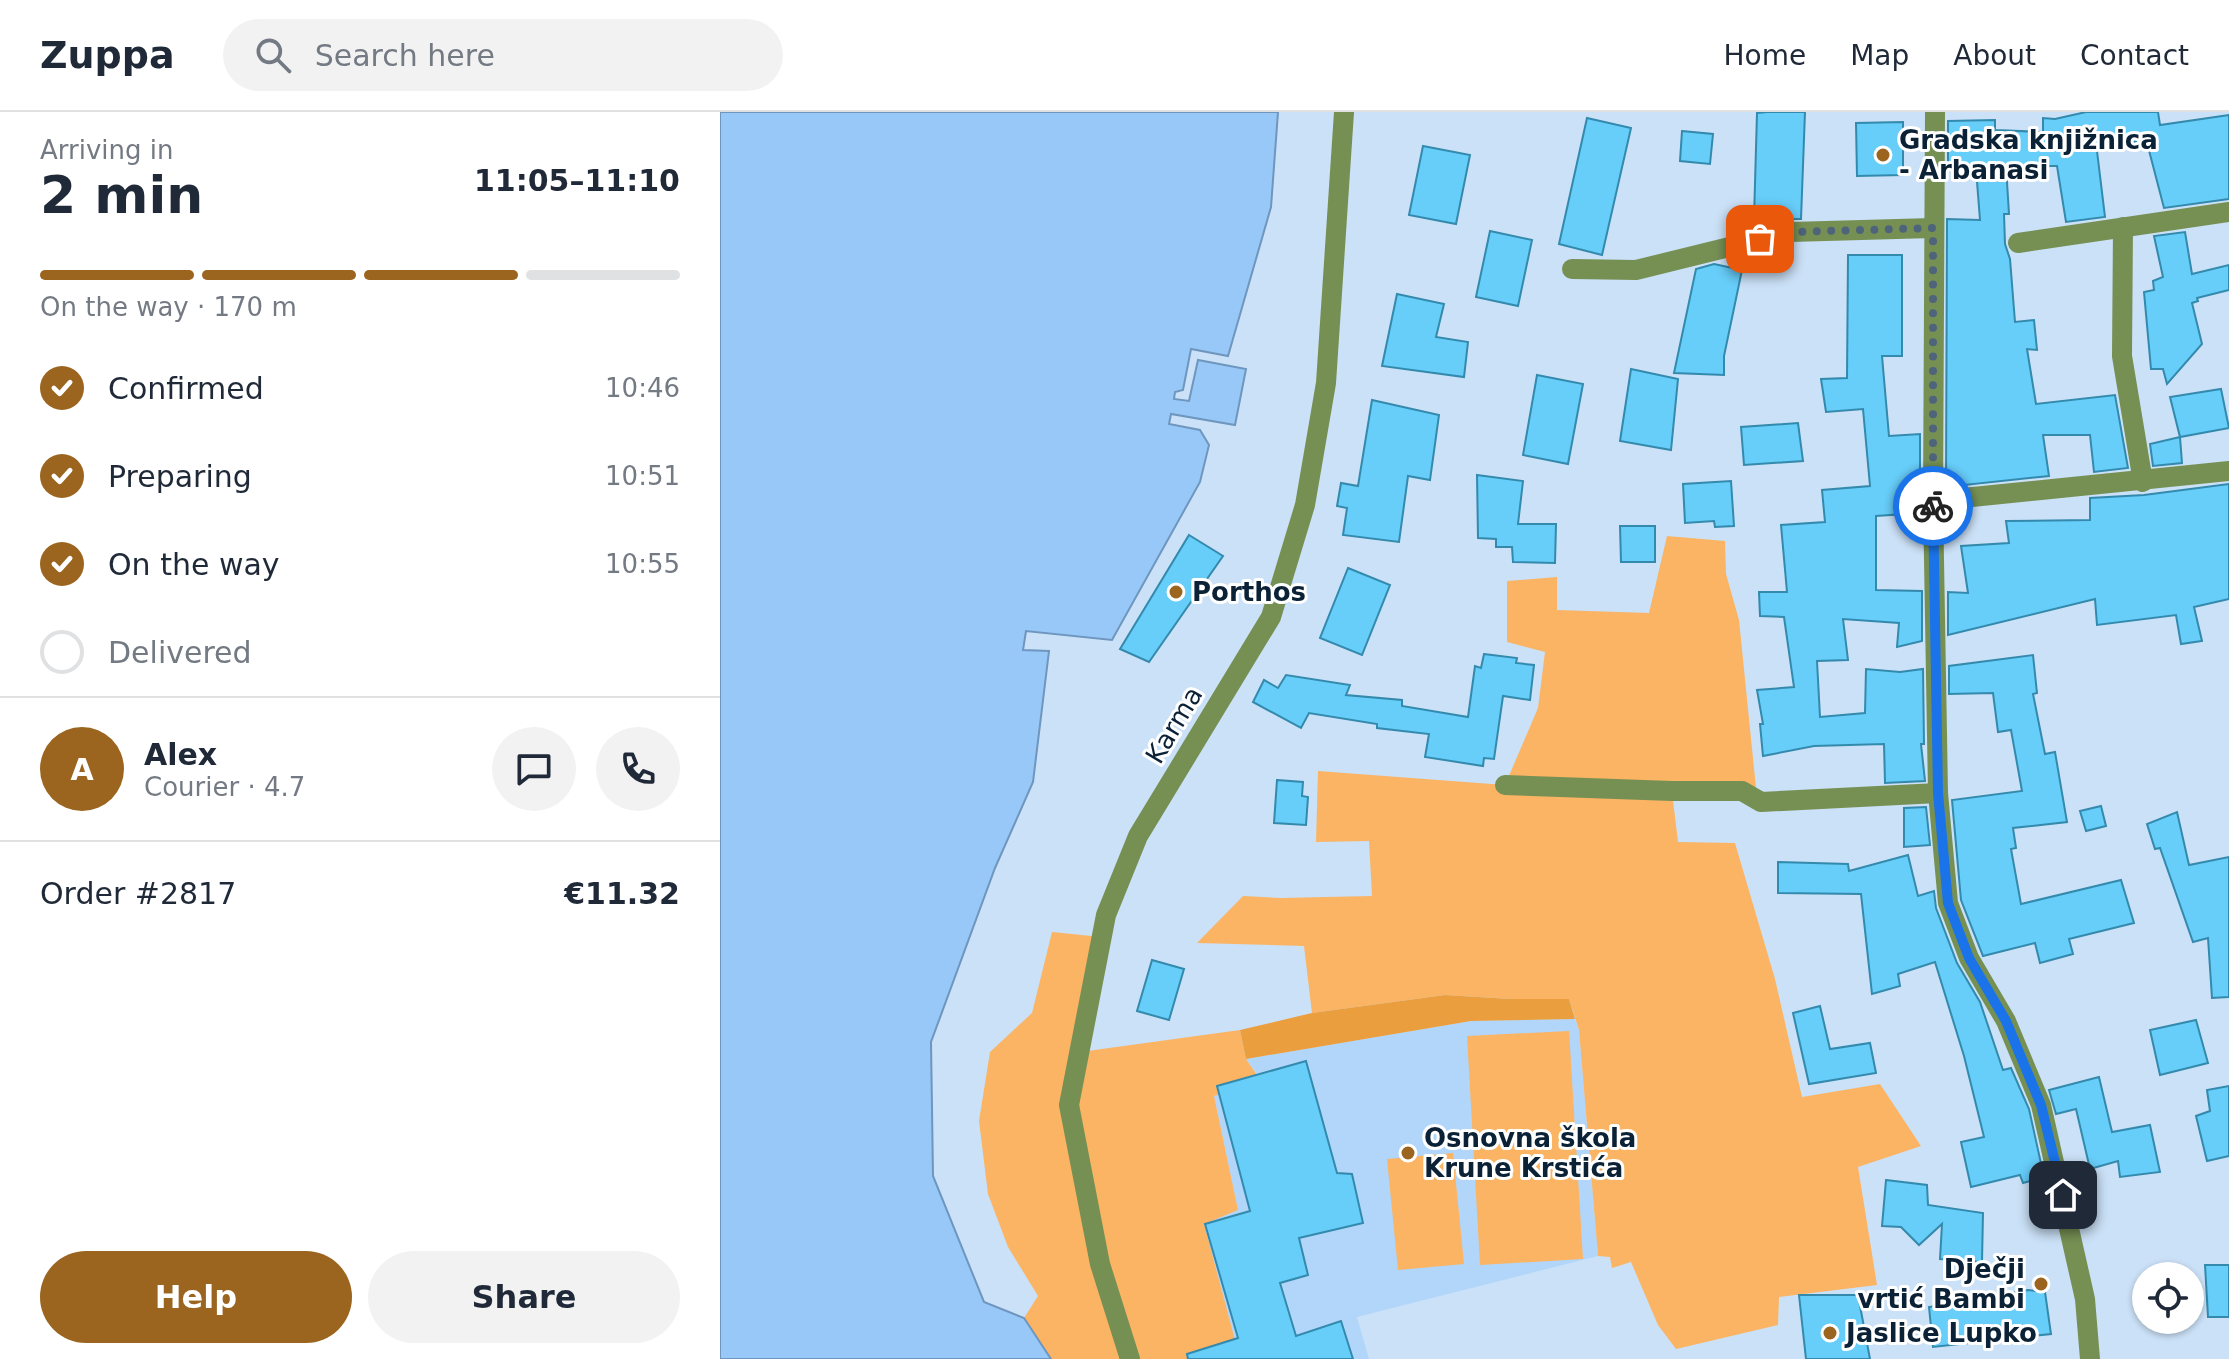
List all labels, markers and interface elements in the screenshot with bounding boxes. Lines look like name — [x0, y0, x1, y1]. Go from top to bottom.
search box — [223, 19, 783, 91]
text: Zuppa — [40, 33, 175, 77]
icon: search — [251, 33, 295, 77]
text: Search here — [315, 38, 495, 73]
text: Home — [1723, 39, 1806, 72]
text: Map — [1850, 39, 1909, 72]
text: About — [1953, 39, 2036, 72]
text: Contact — [2080, 39, 2189, 72]
place label: Gradska knjižnica - Arbanasi — [1899, 125, 2158, 185]
text: Arriving in — [40, 135, 174, 165]
marker: Gradska knjižnica - Arbanasi — [1874, 146, 1892, 164]
text: 11:05–11:10 — [474, 163, 680, 198]
text: 2 min — [40, 165, 203, 225]
pin — [1726, 205, 1794, 273]
icon: bag — [1738, 217, 1782, 261]
text: On the way · 170 m — [40, 292, 297, 322]
icon: check — [40, 366, 84, 410]
text: Confirmed — [108, 371, 264, 406]
text: 10:46 — [605, 373, 680, 403]
icon: check — [40, 454, 84, 498]
text: Preparing — [108, 459, 252, 494]
text: 10:51 — [605, 461, 680, 491]
courier — [1893, 466, 1973, 546]
icon: bike — [1911, 484, 1955, 528]
icon: check — [40, 542, 84, 586]
text: On the way — [108, 547, 280, 582]
text: 10:55 — [605, 549, 680, 579]
place label: Porthos — [1192, 577, 1306, 607]
marker: Porthos — [1167, 583, 1185, 601]
text: Delivered — [108, 635, 252, 670]
street label: Karma — [1140, 681, 1208, 769]
button: chat — [492, 727, 576, 811]
button: phone — [596, 727, 680, 811]
text: Alex — [144, 737, 217, 772]
text: A — [70, 752, 94, 787]
text: Courier · 4.7 — [144, 772, 305, 802]
text: Order #2817 — [40, 876, 236, 911]
text: €11.32 — [564, 876, 680, 911]
place label: Osnovna škola Krune Krstića — [1424, 1123, 1636, 1183]
marker: Osnovna škola Krune Krstića — [1399, 1144, 1417, 1162]
pin — [2029, 1161, 2097, 1229]
icon: home — [2041, 1173, 2085, 1217]
button: Help — [40, 1251, 352, 1343]
button: Share — [368, 1251, 680, 1343]
place label: Dječji vrtić Bambi — [1857, 1254, 2025, 1314]
map controls — [2132, 1262, 2204, 1334]
button: locate — [2132, 1262, 2204, 1334]
marker: Dječji vrtić Bambi — [2032, 1275, 2050, 1293]
place label: Jaslice Lupko — [1844, 1318, 2037, 1348]
marker: Jaslice Lupko — [1821, 1324, 1839, 1342]

